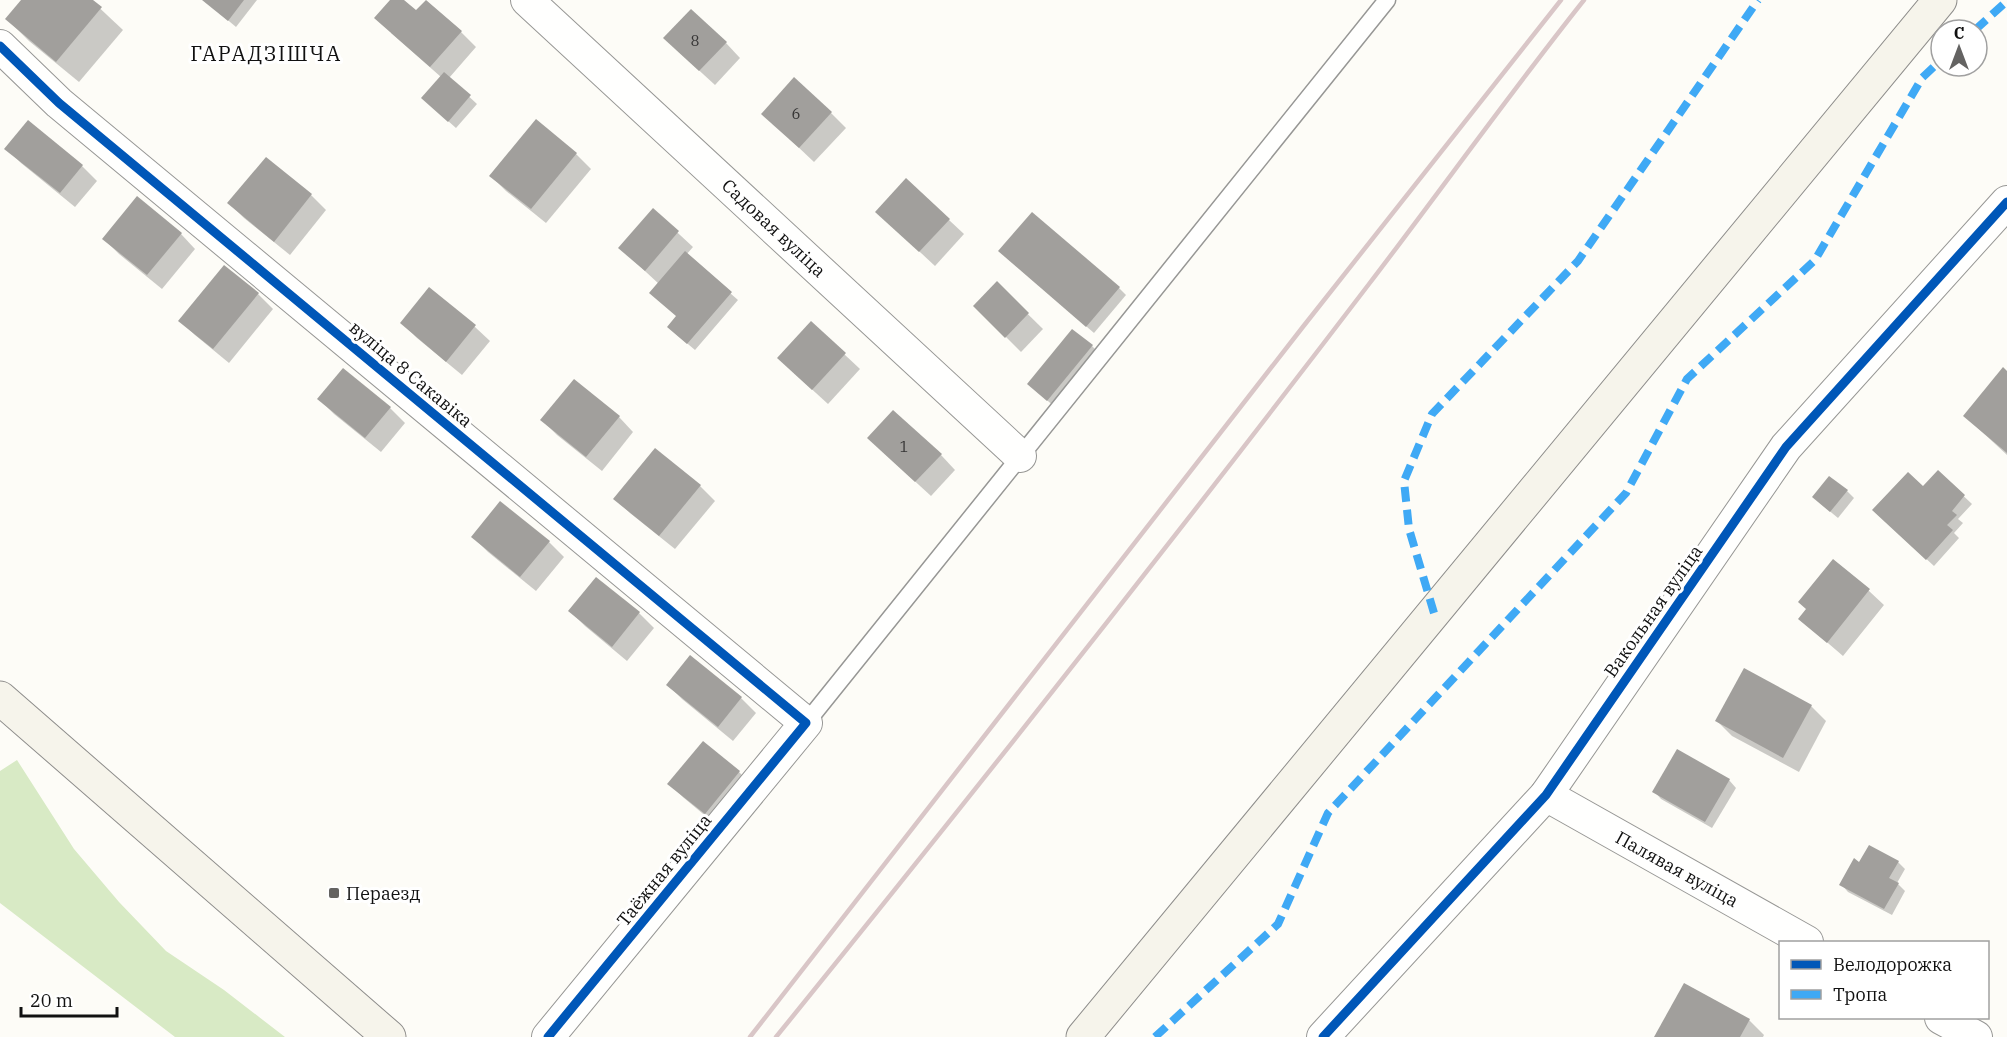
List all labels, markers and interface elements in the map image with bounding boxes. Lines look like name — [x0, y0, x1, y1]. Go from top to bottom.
north arrow — [1929, 18, 1989, 78]
text: С — [1954, 23, 1964, 43]
house number: 8 — [690, 31, 700, 50]
district label: ГАРАДЗІШЧА — [190, 39, 342, 67]
house number: 6 — [791, 104, 801, 123]
street label: Садовая вуліца — [717, 174, 831, 282]
street label: вуліца 8 Сакавіка — [345, 316, 477, 432]
house number: 1 — [899, 437, 909, 456]
street label: Вакольная вуліца — [1599, 540, 1707, 682]
street label: Таёжная вуліца — [612, 809, 716, 931]
street label: Палявая вуліца — [1612, 826, 1743, 912]
place label: Пераезд — [346, 882, 420, 905]
marker: Пераезд — [327, 886, 341, 900]
legend — [1779, 941, 1989, 1019]
text: Велодорожка — [1833, 953, 1952, 976]
scale bar — [21, 980, 117, 1018]
text: Тропа — [1833, 983, 1888, 1006]
text: 20 m — [30, 989, 73, 1012]

